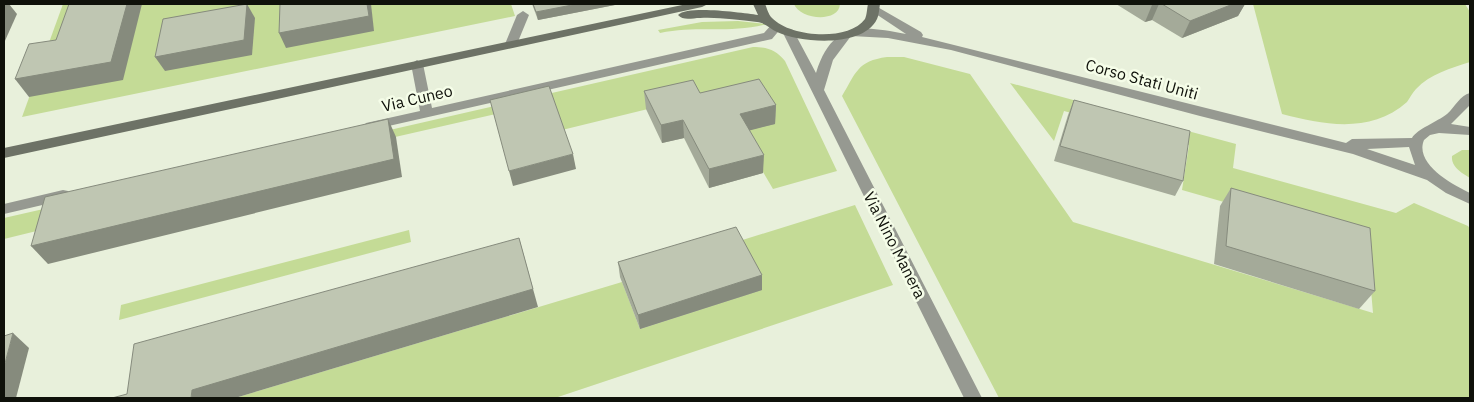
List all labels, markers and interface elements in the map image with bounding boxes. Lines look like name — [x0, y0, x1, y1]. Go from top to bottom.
street label: Corso Stati Uniti — [1084, 54, 1200, 104]
street label: Via Cuneo — [380, 80, 454, 116]
street label: Via Nino Manera — [860, 188, 931, 302]

